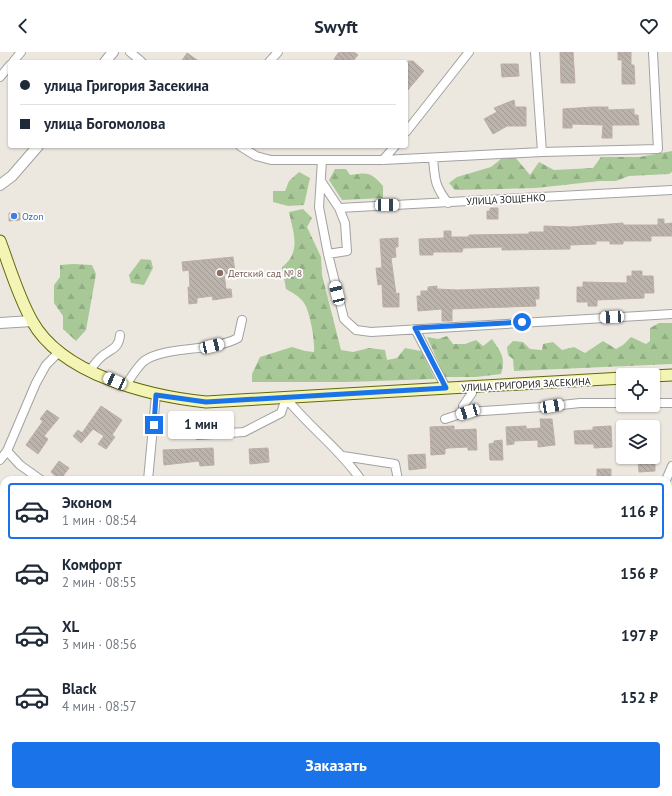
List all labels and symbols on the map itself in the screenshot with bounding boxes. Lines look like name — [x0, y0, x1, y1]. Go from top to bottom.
street label: УЛИЦА ЗОЩЕНКО — [466, 191, 546, 208]
car — [375, 199, 399, 211]
place label: Ozon — [22, 210, 44, 223]
marker: Ozon — [9, 211, 19, 221]
place label: Детский сад № 8 — [228, 267, 302, 280]
marker: Детский сад № 8 — [215, 268, 225, 278]
car — [328, 280, 346, 306]
car — [600, 310, 624, 324]
route start — [513, 313, 531, 331]
car — [199, 337, 225, 355]
car — [102, 371, 128, 391]
street label: УЛИЦА ГРИГОРИЯ ЗАСЕКИНА — [461, 375, 591, 394]
car — [539, 398, 565, 414]
car — [455, 403, 481, 421]
callout: 1 мин — [168, 411, 234, 439]
route end — [145, 416, 163, 434]

